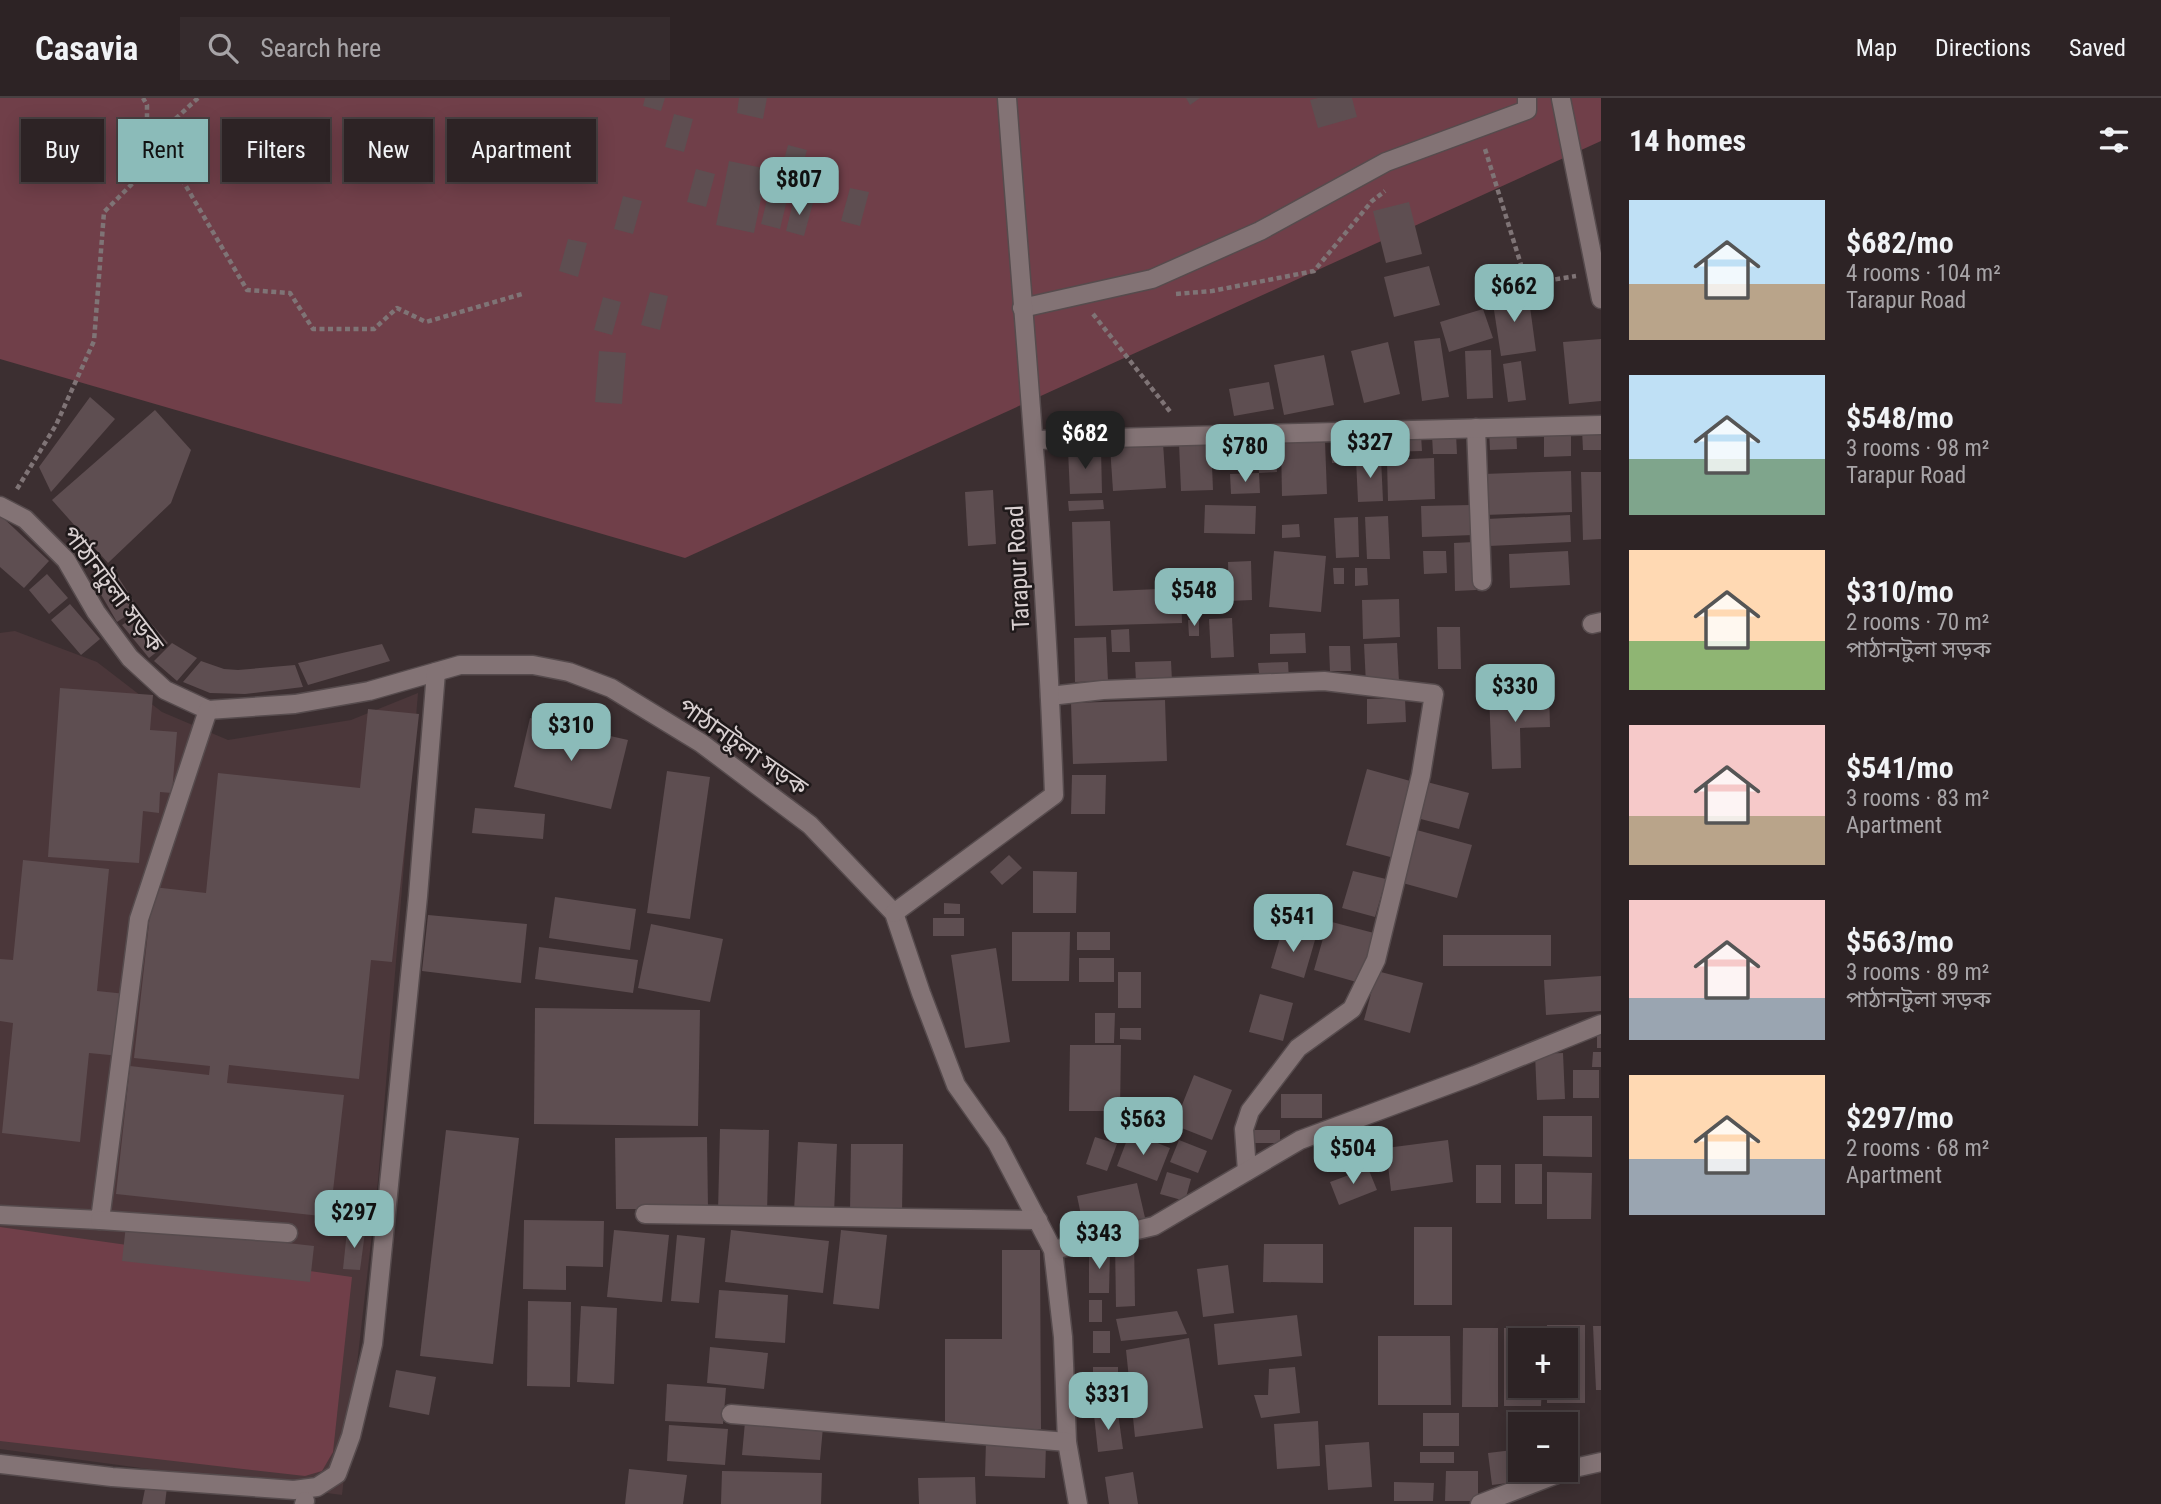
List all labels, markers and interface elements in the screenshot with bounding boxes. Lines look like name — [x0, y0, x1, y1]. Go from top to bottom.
search box — [180, 17, 670, 80]
text: Casavia — [35, 29, 138, 68]
icon: search — [204, 29, 242, 67]
text: Search here — [260, 33, 381, 63]
text: Map — [1856, 34, 1897, 62]
text: Directions — [1935, 34, 2031, 62]
text: Saved — [2069, 34, 2126, 62]
chip: Buy — [21, 119, 104, 182]
chip: Rent — [118, 119, 208, 182]
chip: Filters — [222, 119, 330, 182]
chip: New — [344, 119, 433, 182]
chip: Apartment — [447, 119, 596, 182]
icon: filters — [2095, 121, 2133, 159]
text: 14 homes — [1629, 123, 1746, 158]
pin: $807 — [758, 158, 840, 217]
text: $807 — [776, 166, 822, 193]
text: $682/mo — [1846, 225, 1954, 260]
icon: home — [1685, 228, 1769, 312]
text: 4 rooms · 104 m² — [1846, 260, 2001, 287]
pin: $662 — [1473, 264, 1555, 324]
text: $662 — [1491, 273, 1537, 300]
text: Tarapur Road — [1846, 287, 1966, 314]
text: $548/mo — [1846, 400, 1954, 435]
icon: home — [1685, 403, 1769, 487]
pin: $682 — [1044, 412, 1126, 471]
text: $682 — [1062, 420, 1108, 447]
pin: $327 — [1329, 420, 1411, 480]
pin: $780 — [1204, 424, 1286, 484]
text: $327 — [1347, 429, 1393, 456]
text: $780 — [1222, 433, 1268, 460]
text: 3 rooms · 98 m² — [1846, 435, 1989, 462]
text: Tarapur Road — [1846, 462, 1966, 489]
street label: Tarapur Road — [1001, 505, 1035, 631]
street label: পাঠানটুলা সড়ক — [56, 520, 170, 659]
pin: $548 — [1153, 568, 1235, 628]
text: $310/mo — [1846, 574, 1954, 609]
text: $548 — [1171, 577, 1217, 604]
icon: home — [1685, 578, 1769, 662]
text: 2 rooms · 70 m² — [1846, 609, 1989, 636]
text: পাঠানটুলা সড়ক — [1846, 636, 1991, 663]
pin: $330 — [1474, 664, 1556, 724]
text: $330 — [1492, 673, 1538, 700]
street label: পাঠানটুলা সড়ক — [672, 692, 814, 803]
pin: $310 — [530, 704, 612, 763]
text: $310 — [548, 712, 594, 739]
text: $541/mo — [1846, 750, 1954, 785]
icon: home — [1685, 753, 1769, 837]
text: 3 rooms · 83 m² — [1846, 785, 1989, 812]
text: Apartment — [1846, 812, 1942, 839]
pin: $541 — [1252, 894, 1334, 954]
text: $541 — [1270, 903, 1316, 930]
text: $563/mo — [1846, 924, 1954, 959]
icon: home — [1685, 928, 1769, 1012]
text: 3 rooms · 89 m² — [1846, 959, 1989, 986]
text: পাঠানটুলা সড়ক — [1846, 986, 1991, 1013]
pin: $563 — [1102, 1098, 1184, 1157]
text: $297/mo — [1846, 1100, 1954, 1135]
icon: home — [1685, 1103, 1769, 1187]
text: $563 — [1120, 1106, 1166, 1133]
pin: $504 — [1312, 1126, 1394, 1186]
text: $504 — [1330, 1135, 1376, 1162]
text: 2 rooms · 68 m² — [1846, 1135, 1989, 1162]
text: Apartment — [1846, 1162, 1942, 1189]
pin: $297 — [313, 1190, 395, 1250]
text: $297 — [331, 1199, 377, 1226]
pin: $343 — [1058, 1212, 1140, 1271]
text: $343 — [1076, 1220, 1122, 1247]
map controls — [1508, 1328, 1578, 1482]
button: + — [1508, 1328, 1578, 1398]
pin: $331 — [1067, 1372, 1149, 1432]
text: $331 — [1085, 1381, 1131, 1408]
button: − — [1508, 1412, 1578, 1482]

